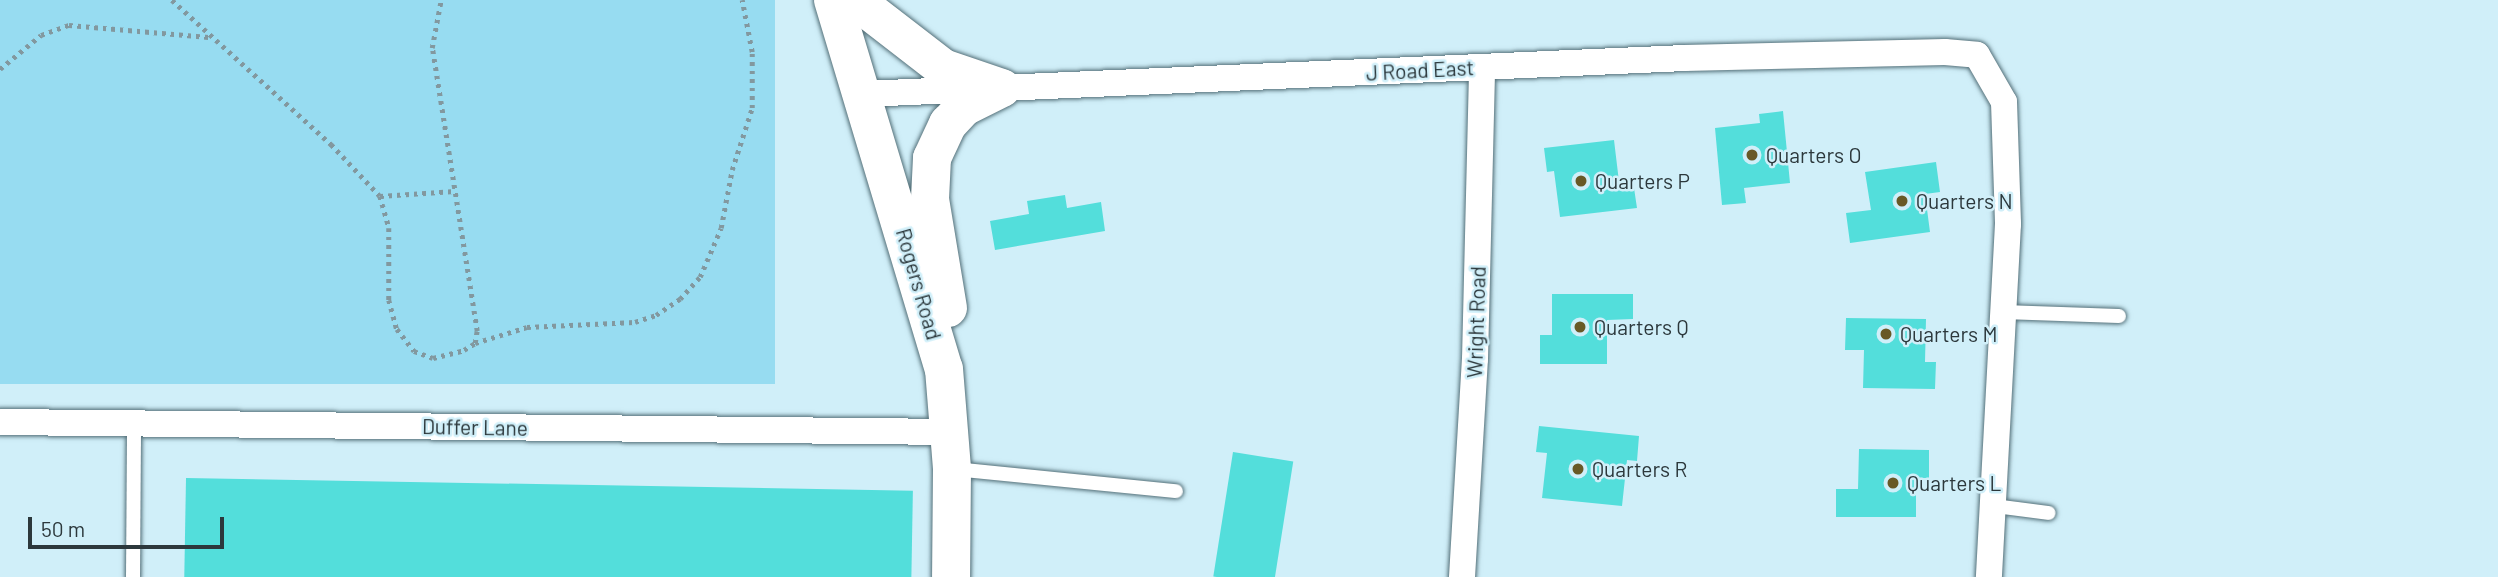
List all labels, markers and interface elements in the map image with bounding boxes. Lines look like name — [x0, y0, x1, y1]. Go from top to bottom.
street label: J Road East — [1365, 55, 1475, 85]
place label: Quarters O — [1766, 142, 1861, 168]
marker: Quarters O — [1744, 147, 1760, 163]
place label: Quarters P — [1595, 168, 1690, 194]
marker: Quarters P — [1573, 173, 1589, 189]
place label: Quarters N — [1916, 188, 2013, 214]
marker: Quarters N — [1894, 193, 1910, 209]
street label: Rogers Road — [891, 225, 947, 343]
street label: Wright Road — [1461, 266, 1491, 378]
place label: Quarters Q — [1594, 314, 1689, 340]
marker: Quarters Q — [1572, 319, 1588, 335]
place label: Quarters M — [1900, 321, 1997, 347]
marker: Quarters M — [1878, 326, 1894, 342]
street label: Duffer Lane — [422, 413, 528, 441]
place label: Quarters R — [1592, 456, 1687, 482]
marker: Quarters R — [1570, 461, 1586, 477]
place label: Quarters L — [1907, 470, 2001, 496]
marker: Quarters L — [1885, 475, 1901, 491]
scale bar — [32, 504, 228, 548]
text: 50 m — [41, 516, 85, 541]

